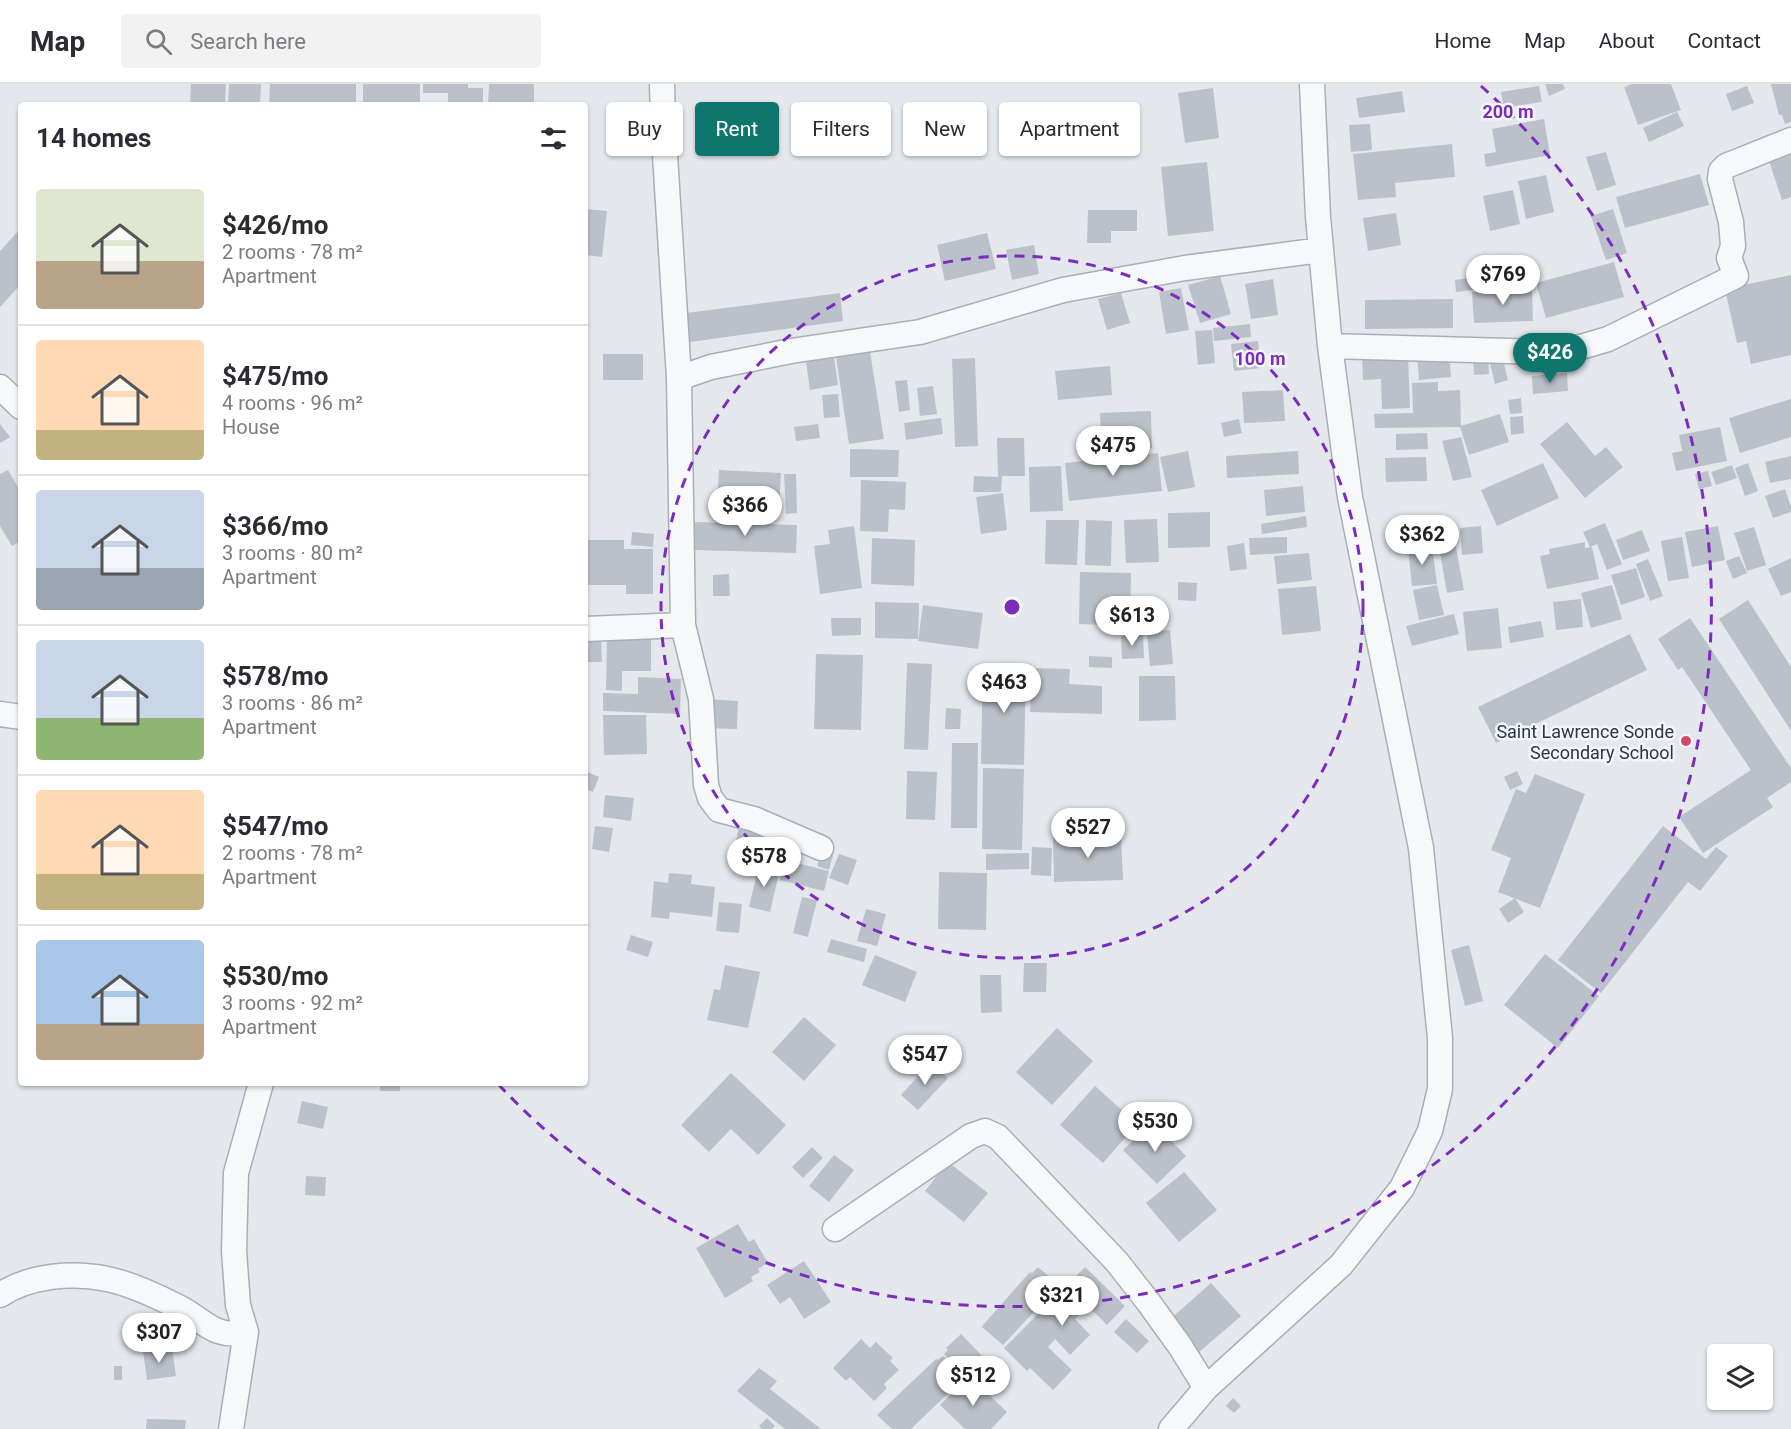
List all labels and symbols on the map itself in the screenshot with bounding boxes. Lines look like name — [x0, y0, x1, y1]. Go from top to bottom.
text: 200 m — [1482, 101, 1534, 122]
pin: $769 — [1467, 255, 1539, 306]
pin: $426 — [1514, 333, 1586, 384]
text: 100 m — [1234, 348, 1286, 369]
pin: $475 — [1077, 426, 1149, 477]
pin: $366 — [709, 486, 781, 537]
pin: $362 — [1386, 515, 1458, 566]
pin: $613 — [1096, 596, 1168, 647]
centre of rings — [1002, 597, 1022, 617]
pin: $463 — [968, 663, 1040, 714]
place label: Saint Lawrence Sonde Secondary School — [1496, 721, 1674, 763]
marker: Saint Lawrence Sonde Secondary School — [1679, 734, 1693, 748]
pin: $527 — [1052, 808, 1124, 859]
pin: $578 — [728, 837, 800, 888]
pin: $547 — [889, 1035, 961, 1086]
pin: $530 — [1119, 1102, 1191, 1153]
pin: $321 — [1026, 1276, 1098, 1327]
pin: $307 — [123, 1313, 195, 1364]
pin: $512 — [937, 1356, 1009, 1407]

